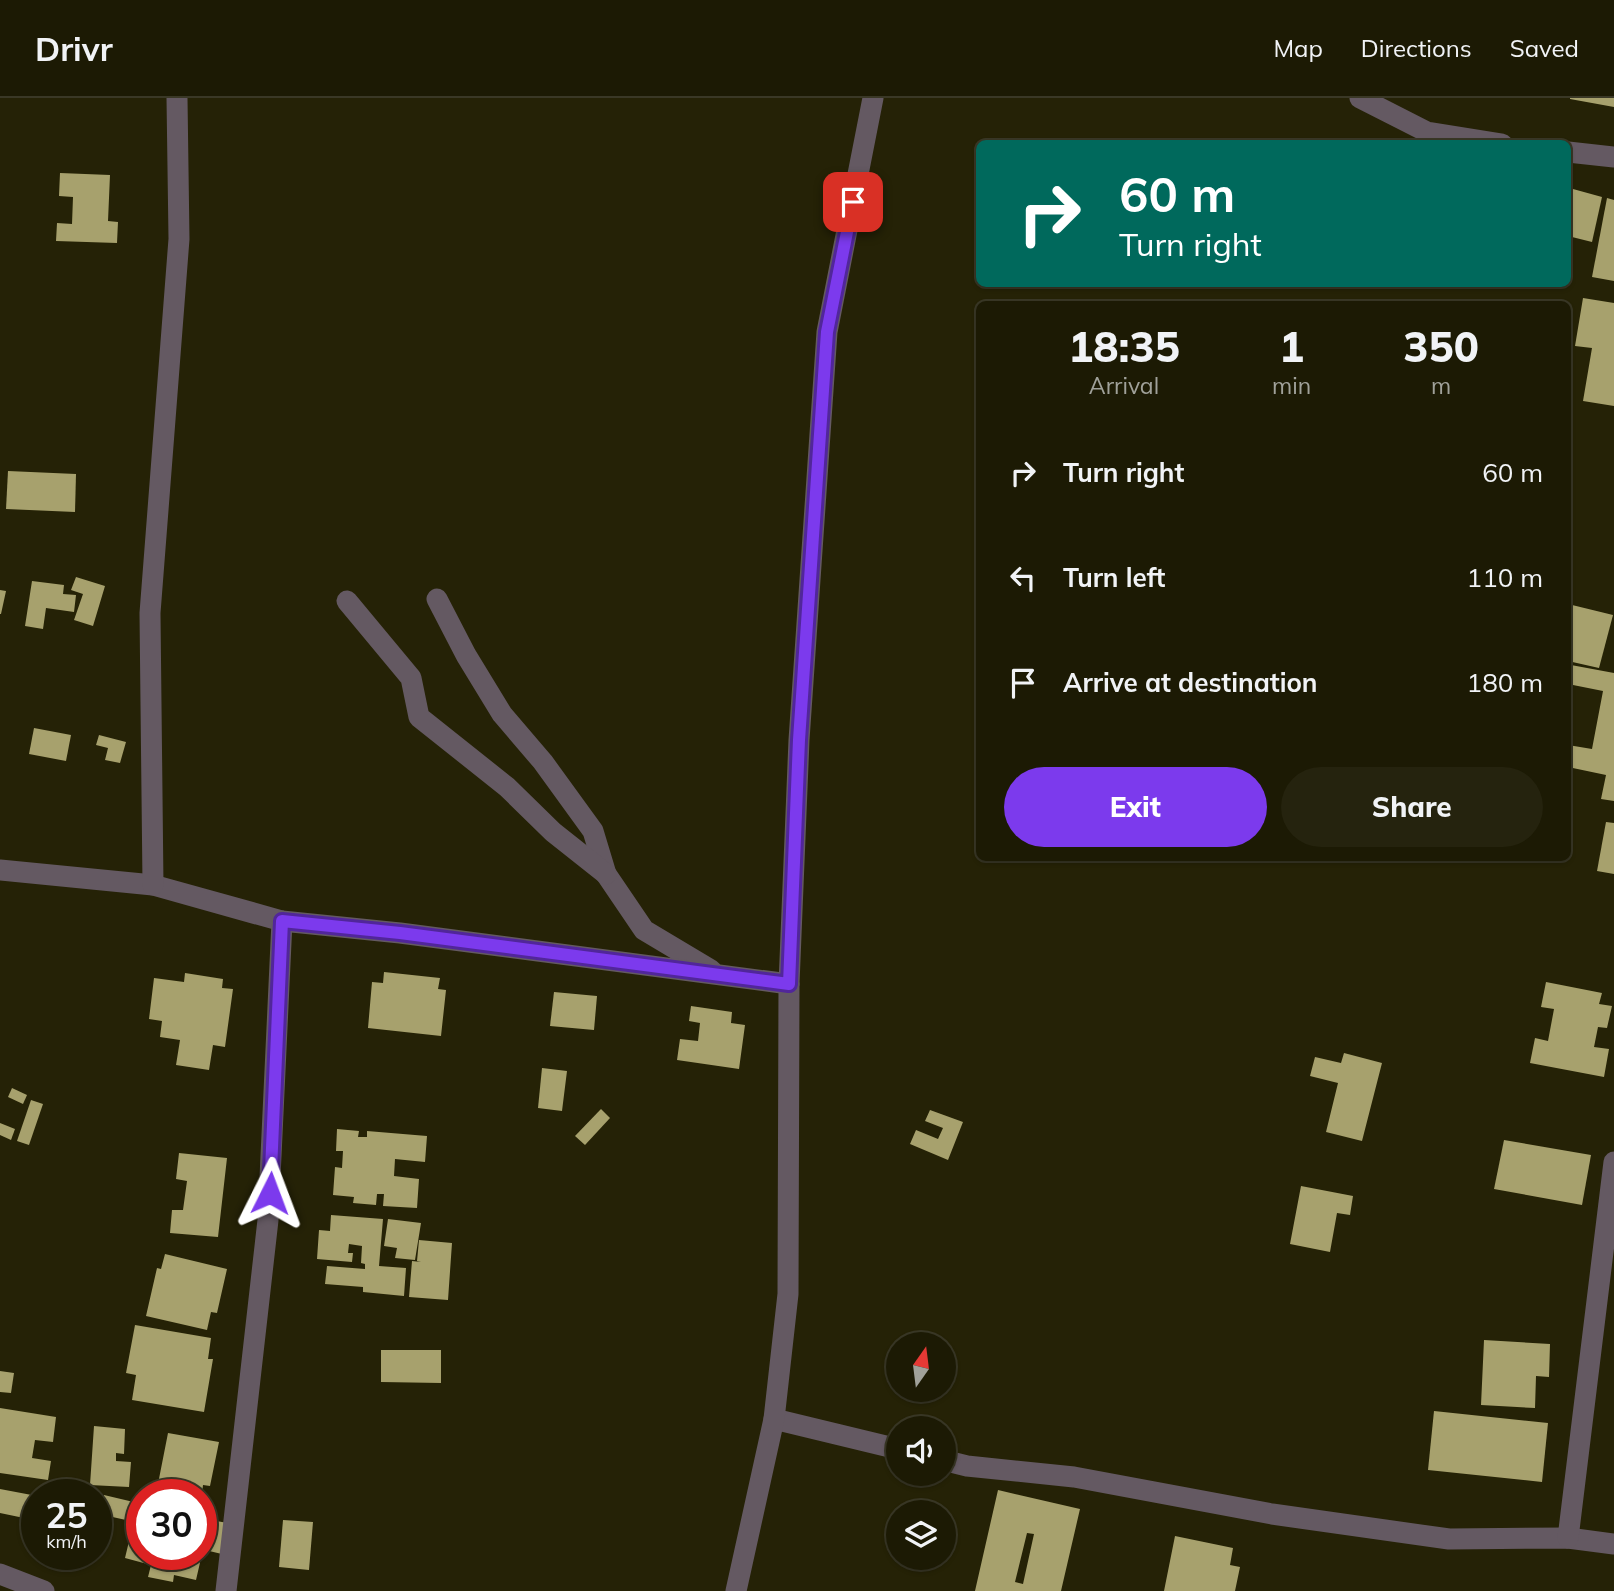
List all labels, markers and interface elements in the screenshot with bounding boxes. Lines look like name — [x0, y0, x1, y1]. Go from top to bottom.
text: Drivr — [35, 28, 113, 69]
text: Map — [1273, 33, 1323, 63]
text: Directions — [1361, 33, 1472, 63]
text: Saved — [1510, 33, 1579, 63]
text: 60 m — [1119, 163, 1235, 224]
icon: right — [1004, 168, 1095, 259]
pin — [823, 172, 883, 232]
icon: arrive — [834, 183, 872, 221]
text: Turn right — [1119, 224, 1262, 264]
text: 18:35 — [1068, 320, 1180, 373]
text: 1 — [1279, 320, 1304, 373]
text: 350 — [1403, 320, 1479, 373]
text: Arrival — [1089, 371, 1159, 400]
text: min — [1272, 371, 1311, 400]
text: m — [1431, 371, 1451, 400]
icon: right — [1004, 454, 1042, 492]
text: Turn right — [1063, 456, 1184, 489]
text: 60 m — [1482, 456, 1543, 489]
icon: left — [1004, 559, 1042, 597]
text: Turn left — [1063, 561, 1165, 594]
text: 110 m — [1467, 561, 1543, 594]
icon: arrive — [1004, 664, 1042, 702]
text: Arrive at destination — [1063, 666, 1318, 699]
text: 180 m — [1467, 666, 1543, 699]
button: Exit — [1004, 767, 1267, 847]
button: Share — [1281, 767, 1543, 847]
position arrow — [233, 1156, 307, 1230]
north arrow — [886, 1332, 956, 1402]
map controls — [886, 1332, 956, 1570]
button: sound — [886, 1416, 956, 1486]
speed limit sign: 30 — [126, 1479, 217, 1570]
text: 25 — [45, 1493, 88, 1537]
button: layers — [886, 1500, 956, 1570]
text: km/h — [46, 1530, 87, 1553]

